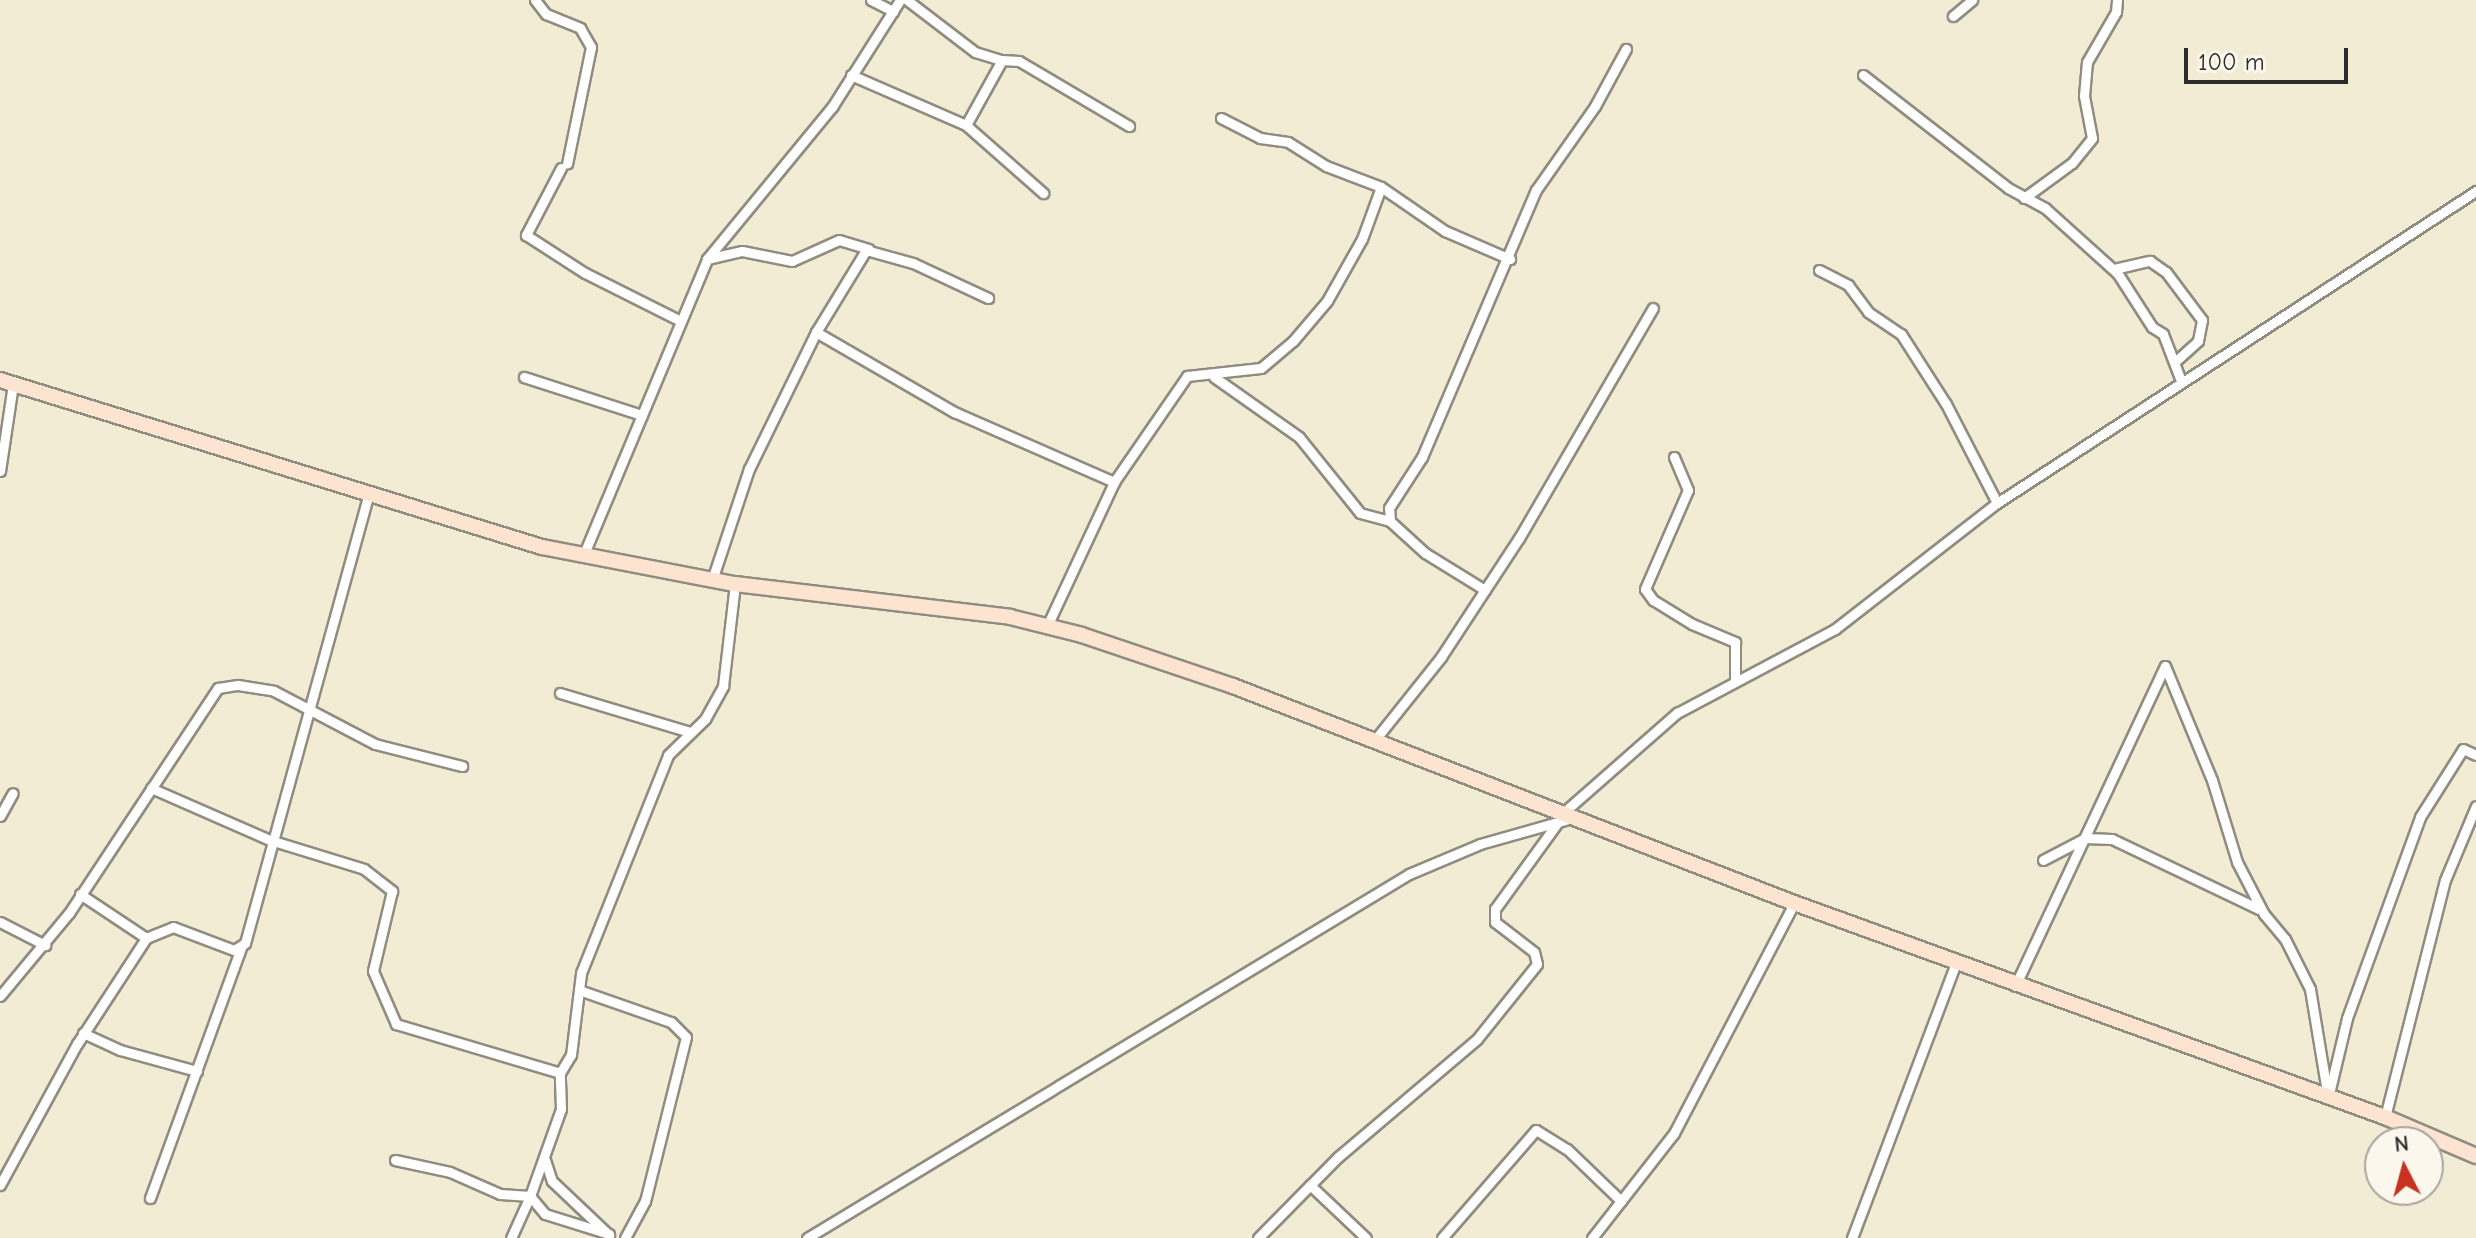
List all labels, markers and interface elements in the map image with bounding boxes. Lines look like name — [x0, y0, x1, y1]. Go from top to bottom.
scale bar — [2188, 32, 2352, 82]
text: 100 m — [2198, 48, 2265, 76]
north arrow — [2364, 1126, 2444, 1206]
text: N — [2393, 1130, 2410, 1158]

